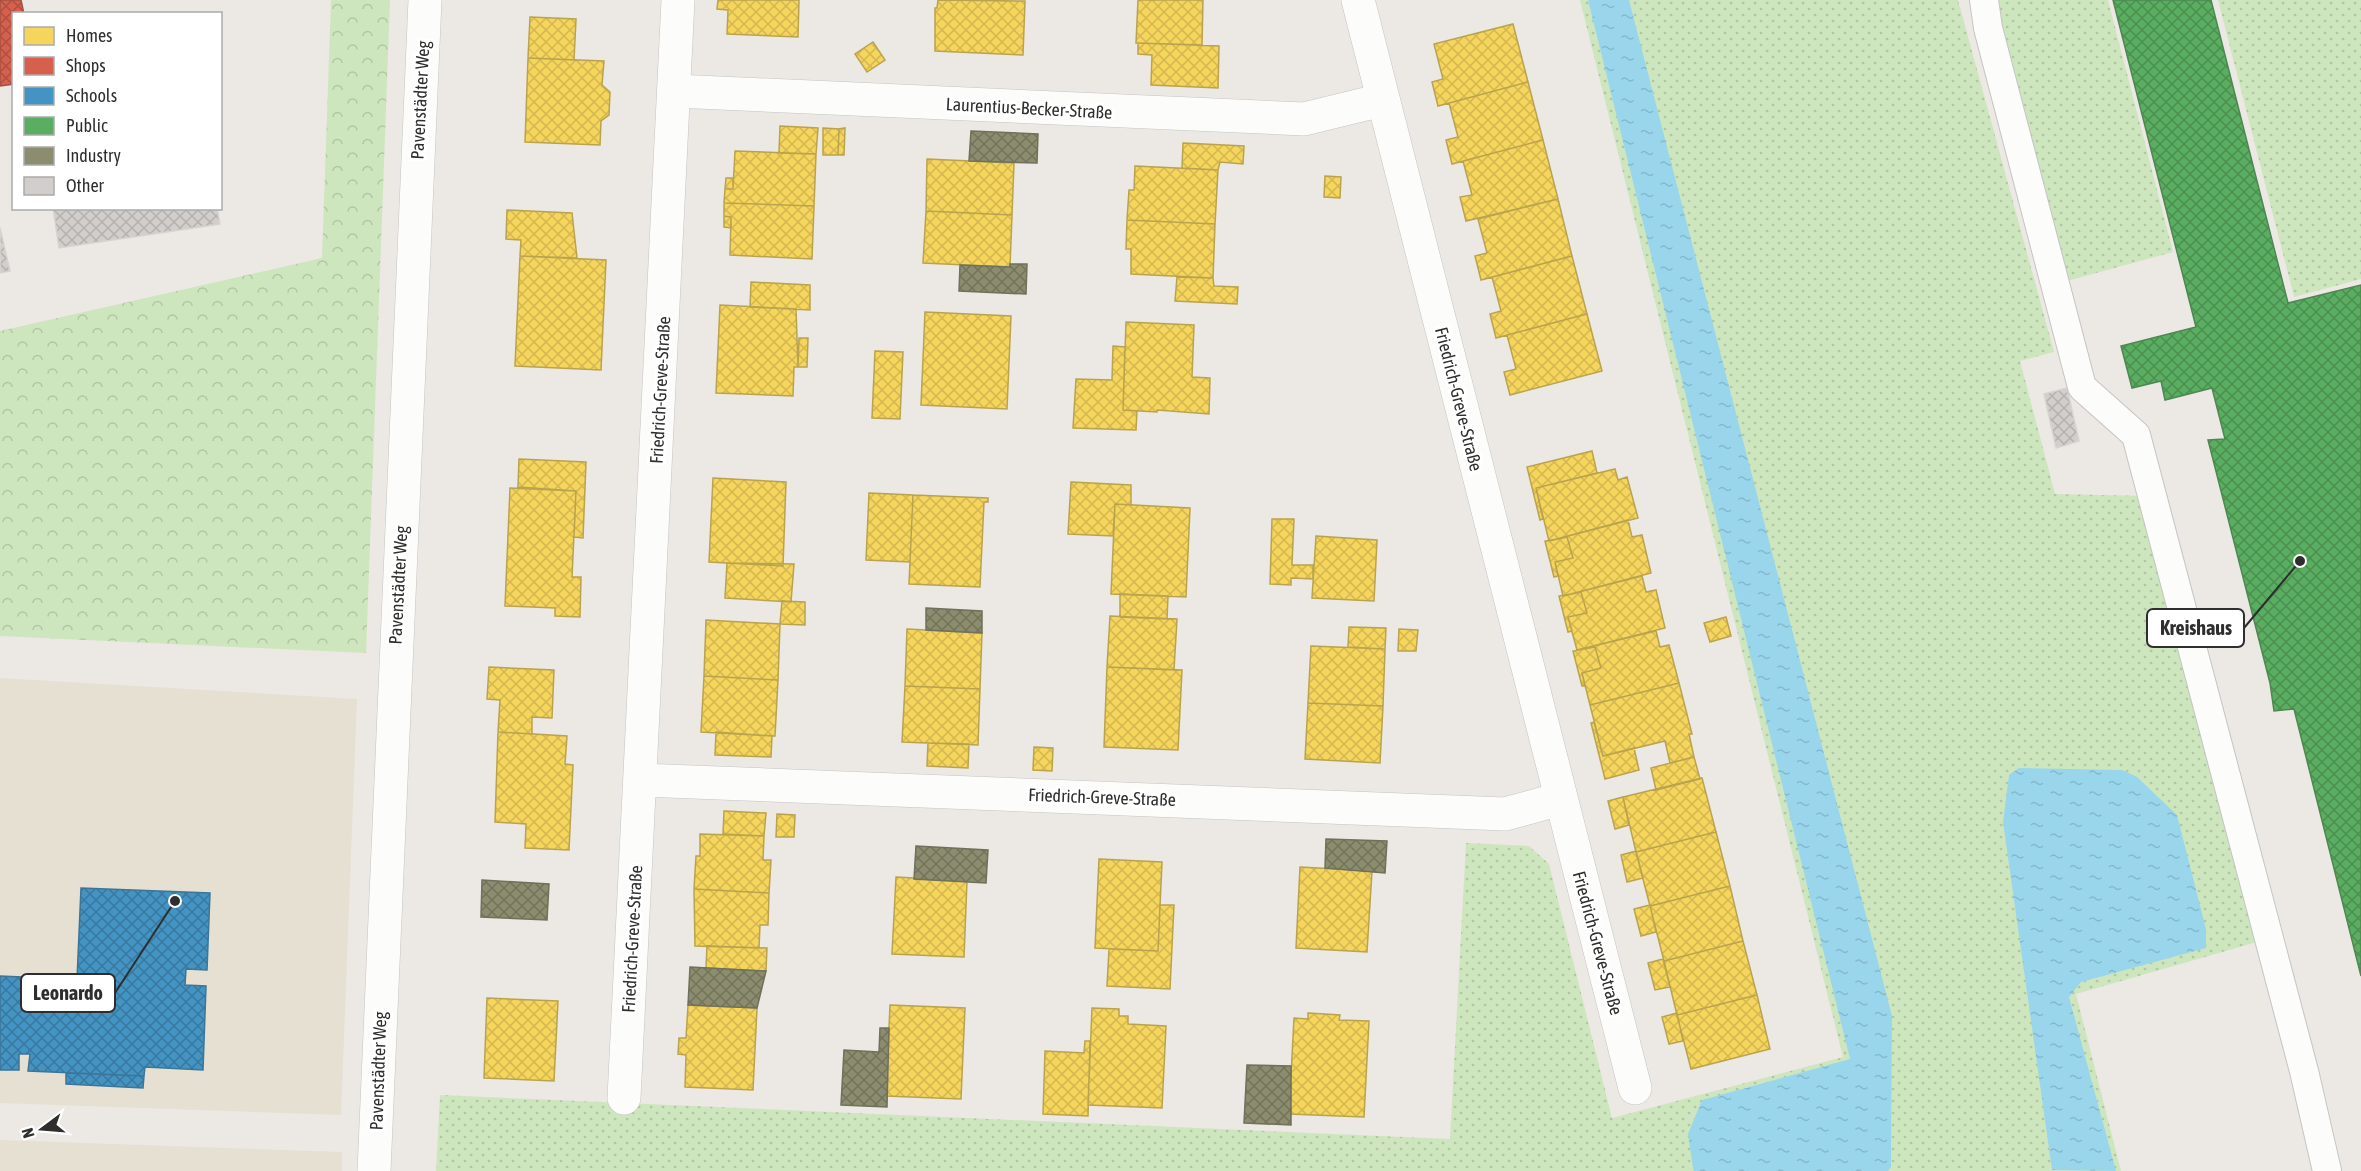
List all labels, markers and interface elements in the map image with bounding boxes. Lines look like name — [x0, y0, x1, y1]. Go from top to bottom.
legend — [12, 12, 222, 210]
text: Homes — [66, 25, 112, 46]
street label: Pavenstädter Weg — [406, 40, 434, 160]
text: Shops — [66, 55, 106, 76]
text: Schools — [66, 85, 117, 106]
street label: Laurentius-Becker-Straße — [945, 93, 1113, 123]
text: Public — [66, 115, 108, 136]
text: Industry — [66, 145, 121, 166]
text: Other — [66, 175, 105, 196]
street label: Friedrich-Greve-Straße — [646, 316, 674, 464]
street label: Friedrich-Greve-Straße — [1431, 325, 1487, 473]
street label: Pavenstädter Weg — [384, 525, 412, 645]
callout: Kreishaus — [2147, 609, 2244, 647]
text: Kreishaus — [2160, 616, 2232, 639]
street label: Friedrich-Greve-Straße — [1028, 784, 1176, 810]
street label: Friedrich-Greve-Straße — [618, 865, 646, 1013]
street label: Friedrich-Greve-Straße — [1569, 869, 1627, 1017]
callout: Leonardo — [21, 974, 115, 1012]
text: Leonardo — [33, 981, 103, 1004]
street label: Pavenstädter Weg — [365, 1011, 391, 1131]
north arrow — [12, 1099, 72, 1159]
text: N — [18, 1126, 38, 1140]

